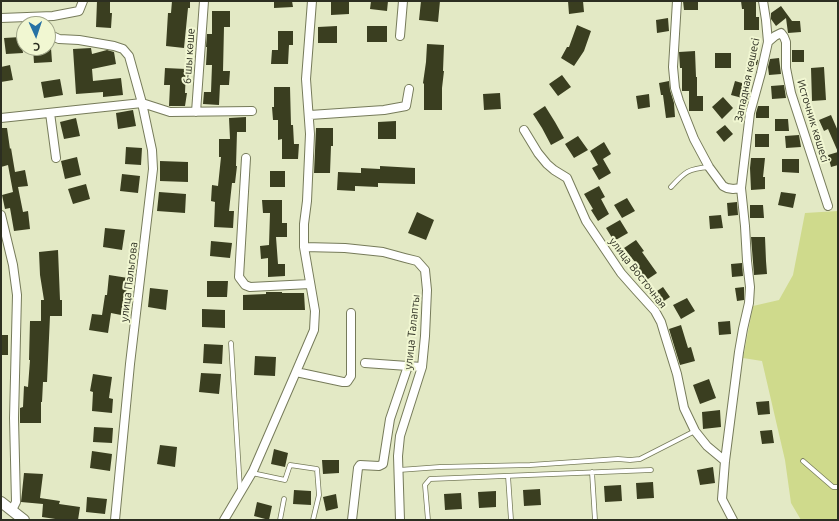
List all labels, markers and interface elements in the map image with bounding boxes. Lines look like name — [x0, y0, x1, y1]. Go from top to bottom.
north arrow — [16, 16, 56, 56]
street label: 6-шы көше — [180, 28, 198, 84]
street label: Западная көшесі — [732, 37, 762, 123]
text: С — [33, 41, 40, 53]
street label: Источник көшесі — [794, 78, 832, 164]
street label: улица Восточная — [606, 235, 670, 311]
street label: улица Пальгова — [118, 241, 140, 323]
street label: улица Талапты — [401, 294, 423, 370]

